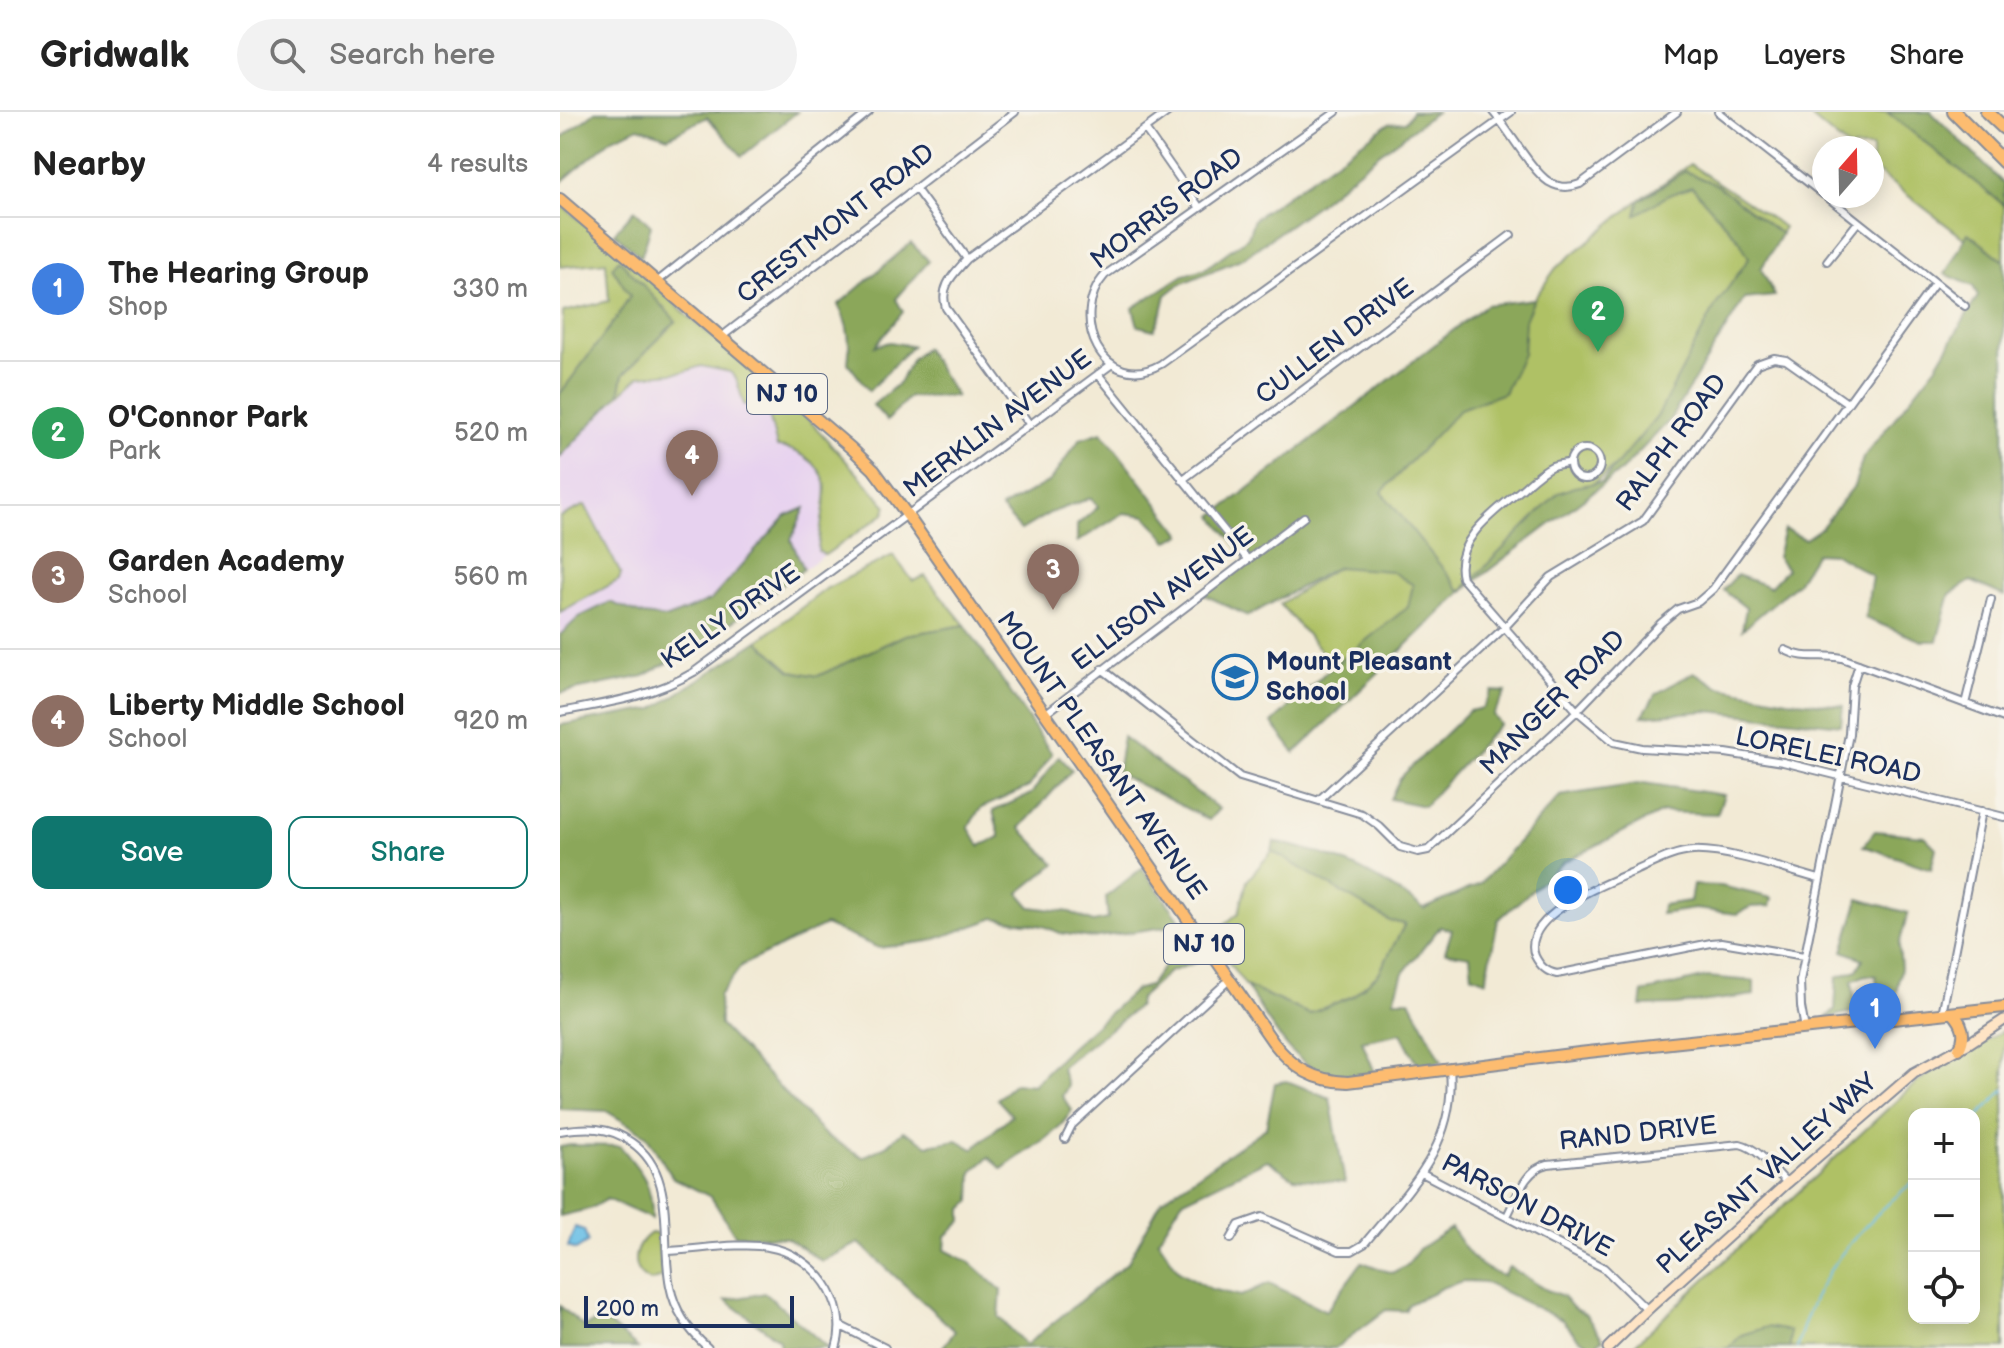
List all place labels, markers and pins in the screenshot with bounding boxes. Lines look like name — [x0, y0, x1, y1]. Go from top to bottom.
pin: 2 — [1572, 286, 1624, 352]
pin: 4 — [666, 430, 718, 496]
pin: 3 — [1027, 544, 1079, 610]
place label: Mount Pleasant School — [1266, 647, 1452, 708]
school or university icon: Mount Pleasant School — [1211, 653, 1259, 701]
pin: 1 — [1849, 983, 1901, 1049]

